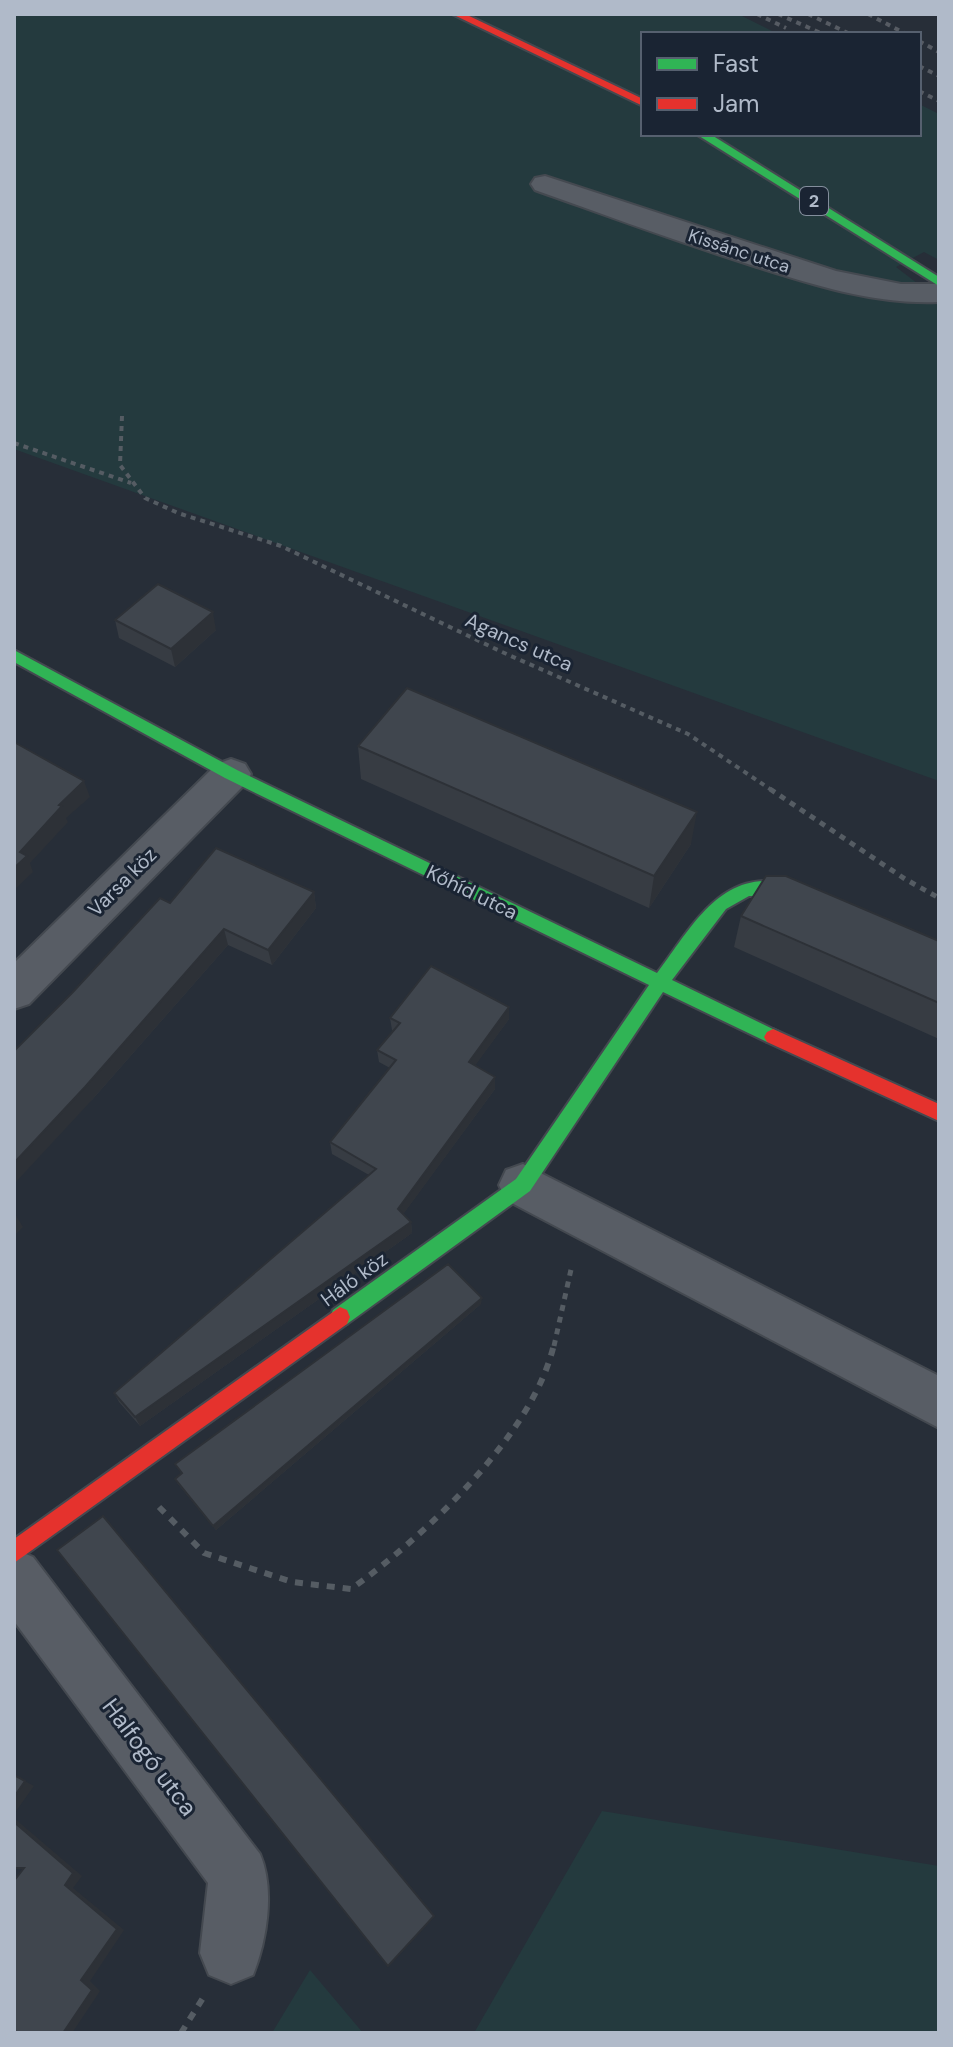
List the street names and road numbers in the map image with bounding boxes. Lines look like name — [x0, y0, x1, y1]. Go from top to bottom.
road number: 2 — [800, 187, 828, 215]
street label: Kissánc utca — [685, 223, 793, 279]
street label: Agancs utca — [461, 607, 577, 677]
street label: Varsa köz — [82, 842, 162, 922]
street label: Kőhíd utca — [422, 859, 522, 925]
street label: Háló köz — [315, 1246, 393, 1312]
street label: Halfogó utca — [96, 1692, 204, 1822]

